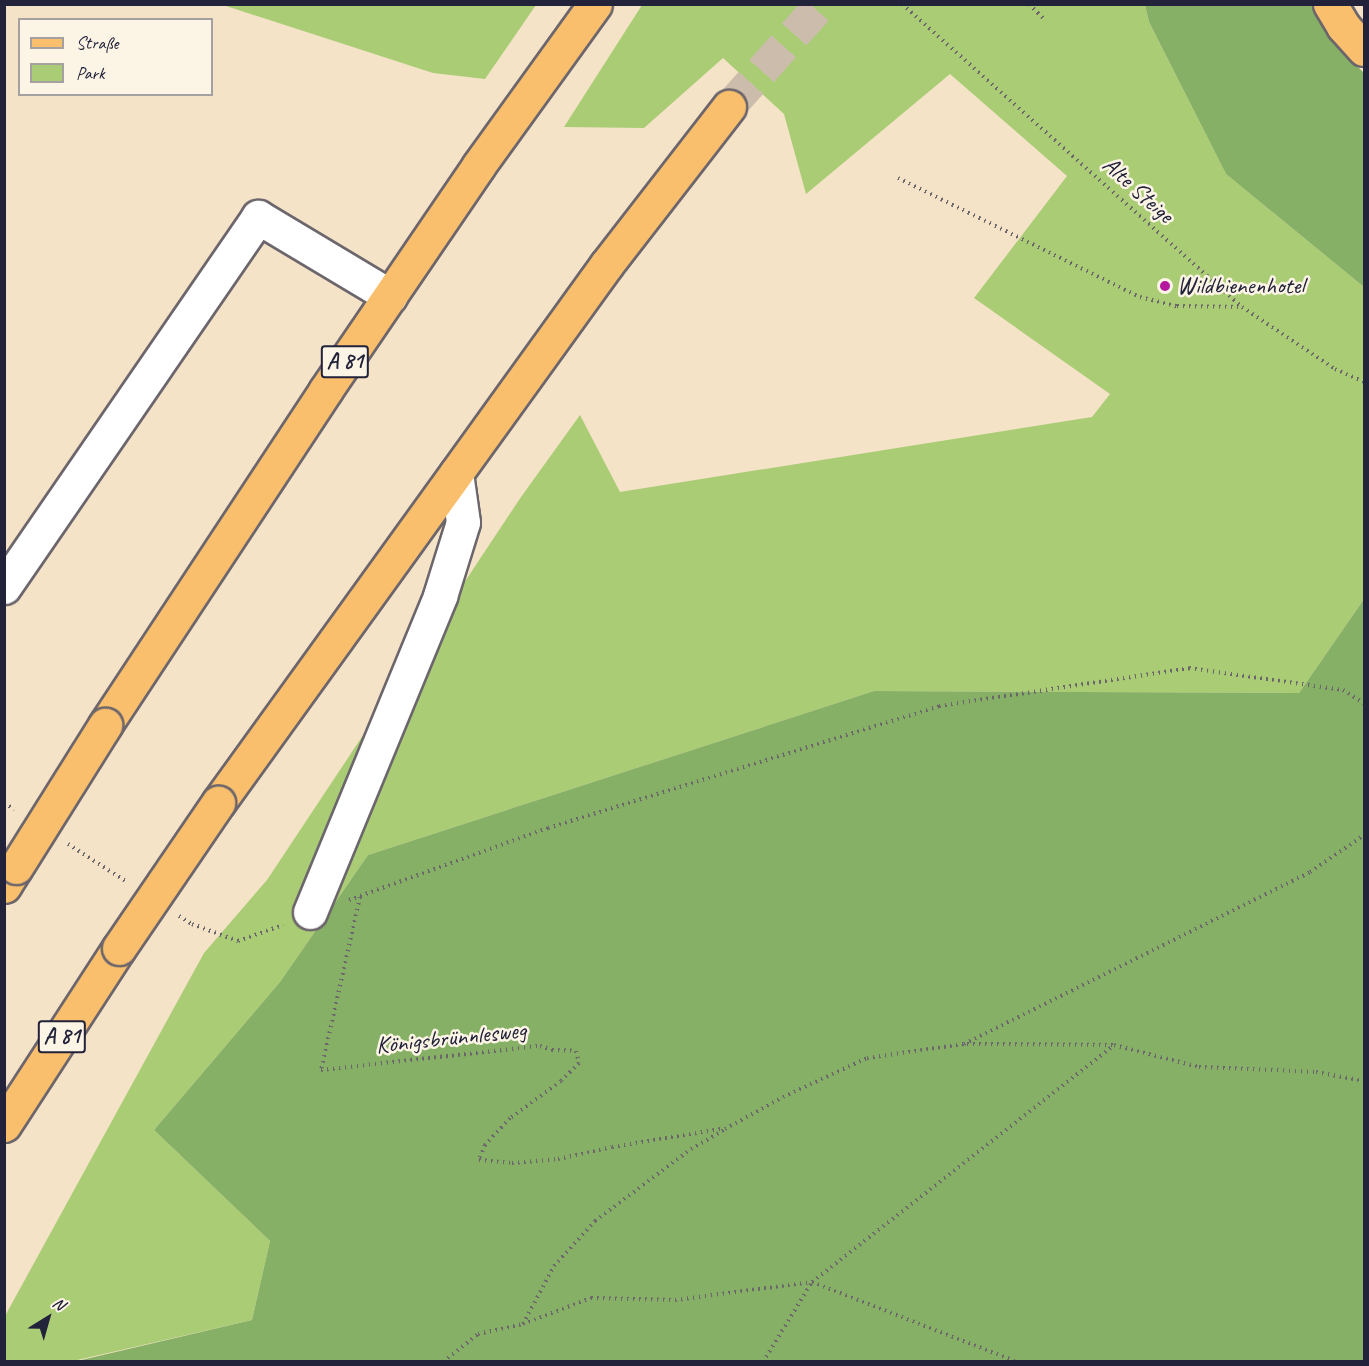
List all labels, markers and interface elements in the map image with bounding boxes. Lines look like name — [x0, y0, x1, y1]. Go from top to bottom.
legend — [18, 18, 213, 96]
text: Straße — [76, 32, 118, 54]
text: Park — [76, 62, 105, 84]
street label: Alte Steige — [1096, 150, 1180, 230]
place label: Wildbienenhotel — [1177, 272, 1304, 300]
marker: Wildbienenhotel — [1158, 279, 1172, 293]
road number: A 81 — [320, 343, 370, 381]
street label: Königsbrünnlesweg — [375, 1016, 527, 1060]
road number: A 81 — [36, 1018, 88, 1056]
north arrow — [18, 1288, 78, 1348]
text: N — [49, 1293, 69, 1315]

